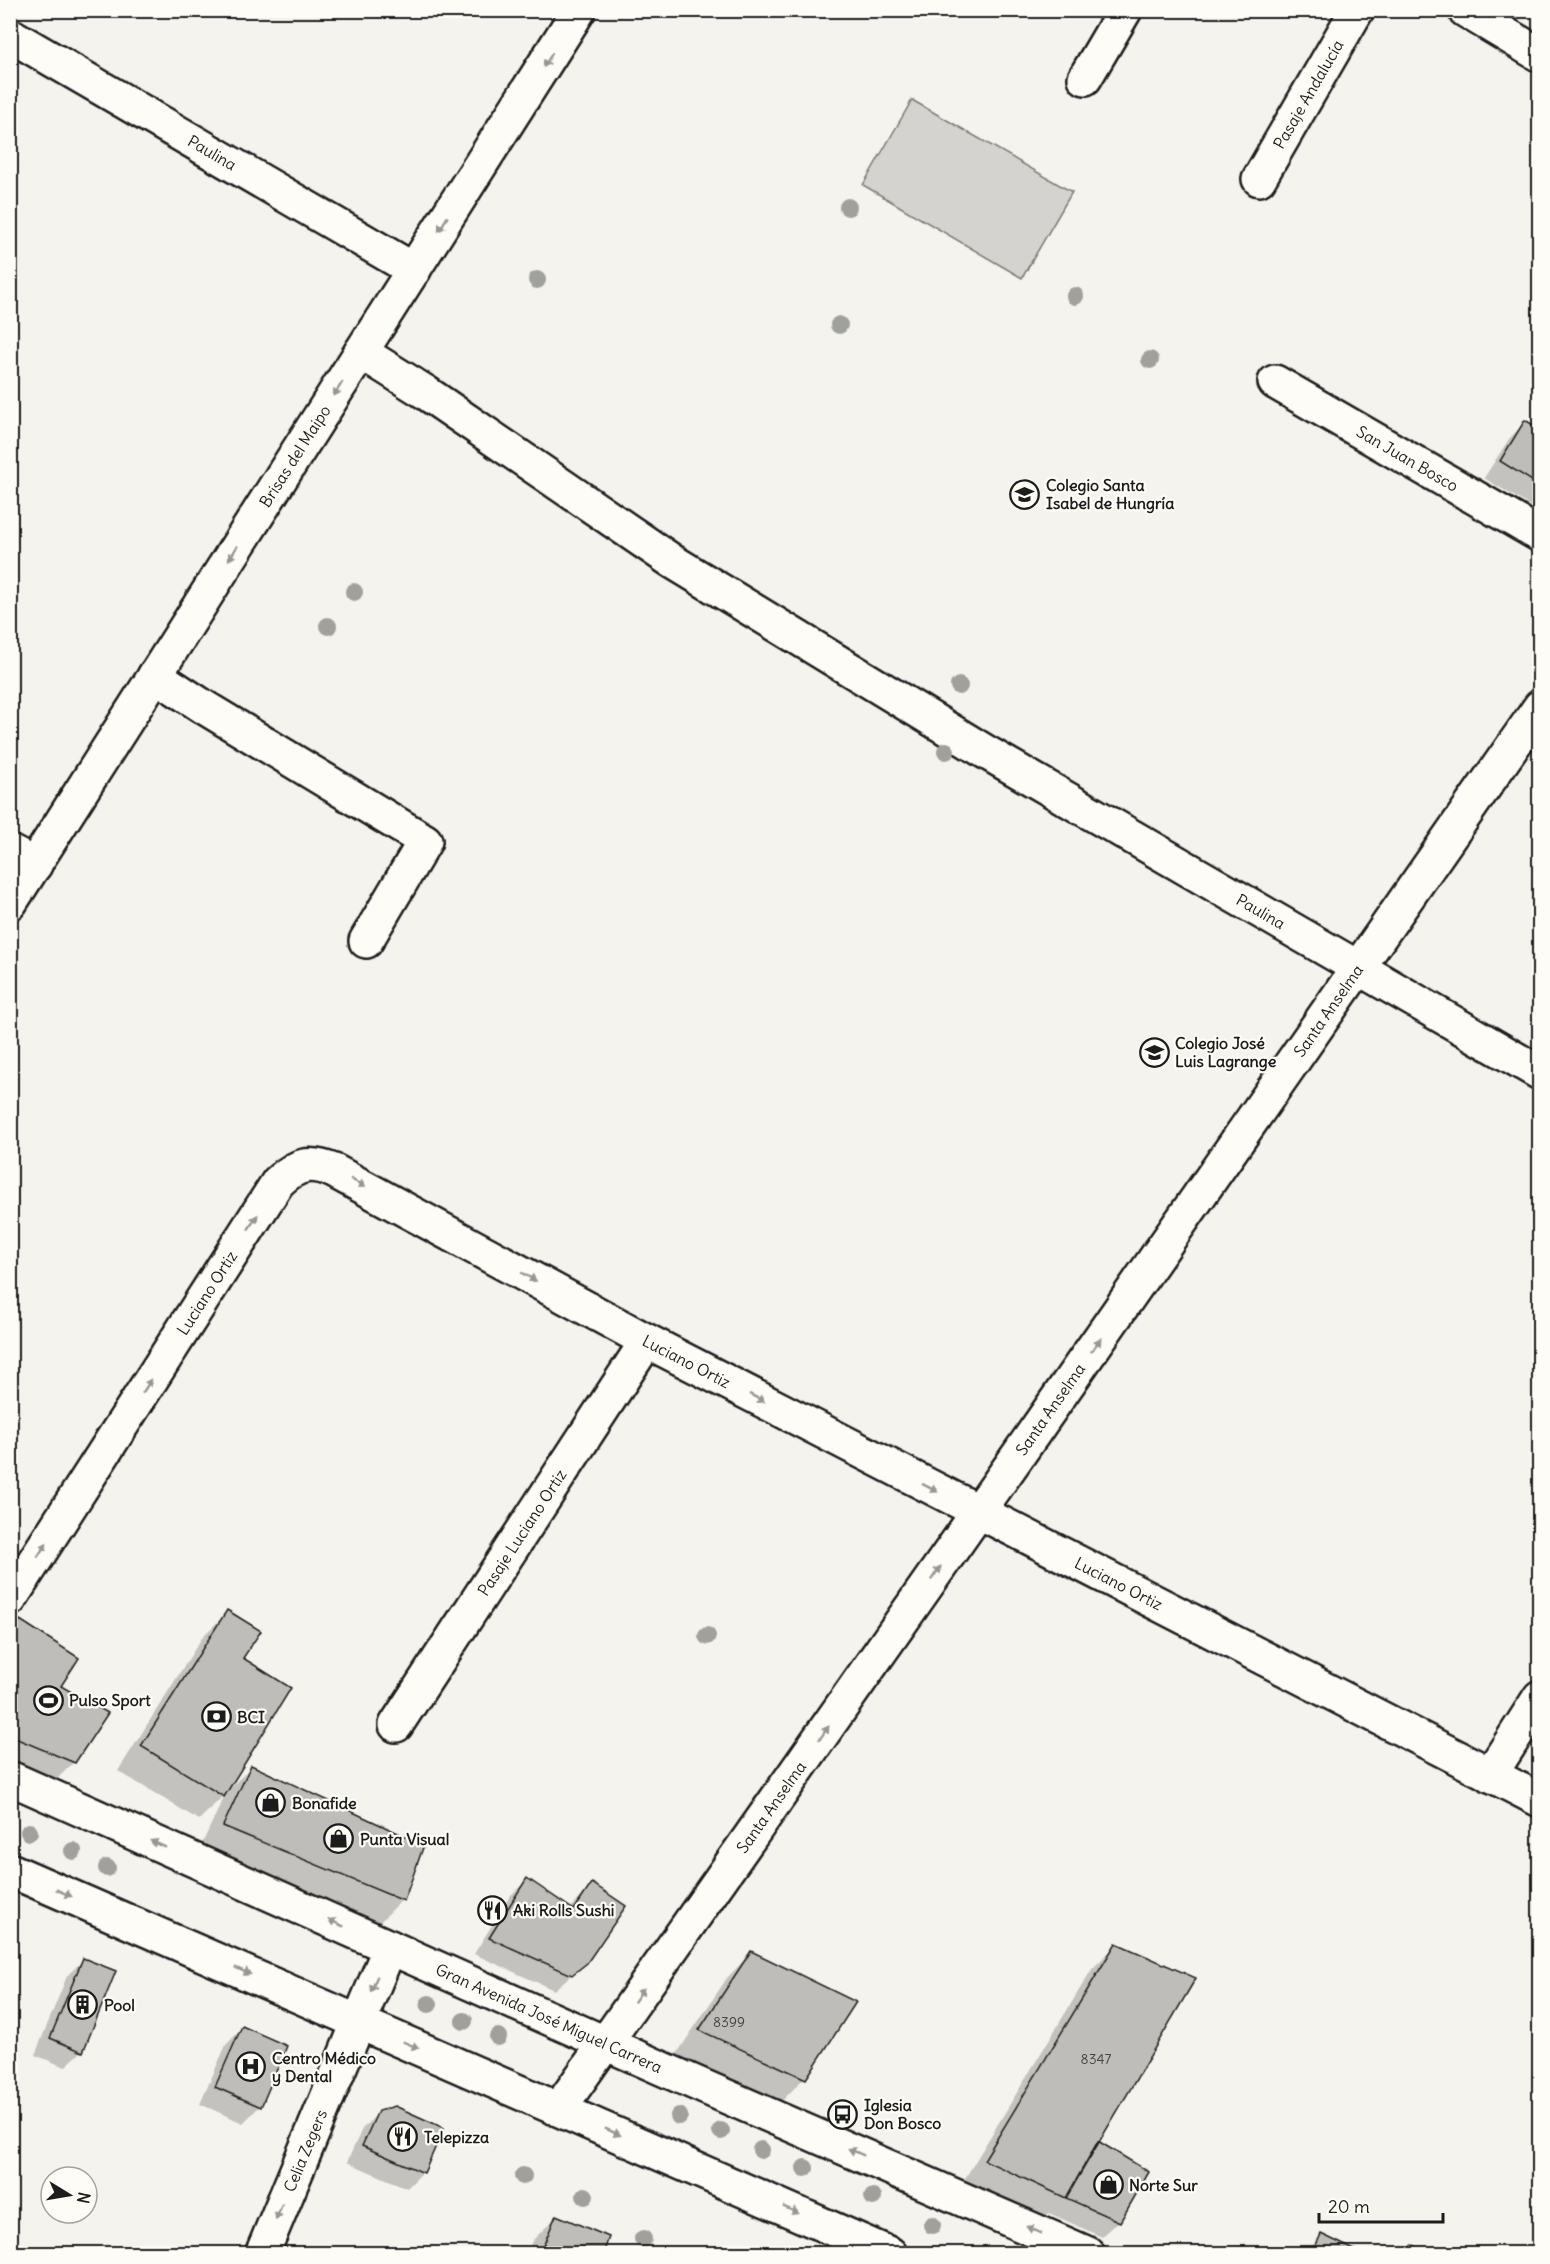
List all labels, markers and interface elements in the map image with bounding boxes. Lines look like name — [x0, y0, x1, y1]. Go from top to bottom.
street label: Pasaje Andalucía — [1269, 36, 1348, 152]
one-way arrow — [542, 52, 553, 68]
street label: Paulina — [184, 131, 240, 175]
one-way arrow — [437, 216, 449, 232]
one-way arrow — [333, 381, 344, 397]
street label: Brisas del Maipo — [255, 401, 335, 511]
street label: San Juan Bosco — [1353, 421, 1462, 496]
place label: Colegio Santa Isabel de Hungría — [1046, 475, 1174, 514]
school or university icon: Colegio Santa Isabel de Hungría — [1009, 478, 1041, 510]
one-way arrow — [228, 545, 239, 561]
street label: Paulina — [1233, 889, 1289, 933]
street label: Santa Anselma — [1289, 961, 1367, 1060]
place label: Colegio José Luis Lagrange — [1175, 1033, 1277, 1072]
school or university icon: Colegio José Luis Lagrange — [1138, 1036, 1170, 1068]
one-way arrow — [350, 1178, 367, 1188]
one-way arrow — [247, 1214, 258, 1230]
street label: Luciano Ortiz — [172, 1247, 241, 1339]
one-way arrow — [521, 1272, 538, 1282]
street label: Luciano Ortiz — [639, 1330, 734, 1392]
one-way arrow — [1090, 1337, 1102, 1353]
street label: Santa Anselma — [1011, 1359, 1089, 1459]
one-way arrow — [142, 1378, 153, 1394]
one-way arrow — [749, 1393, 766, 1403]
street label: Pasaje Luciano Ortiz — [473, 1465, 571, 1600]
one-way arrow — [922, 1483, 939, 1493]
one-way arrow — [36, 1542, 47, 1558]
street label: Luciano Ortiz — [1071, 1553, 1166, 1615]
one-way arrow — [930, 1566, 942, 1582]
sports icon: Pulso Sport — [32, 1684, 64, 1716]
place label: Pulso Sport — [69, 1690, 151, 1711]
bank icon: BCI — [200, 1701, 232, 1733]
place label: BCI — [237, 1707, 265, 1727]
one-way arrow — [818, 1725, 830, 1741]
street label: Santa Anselma — [732, 1757, 810, 1857]
shop icon: Bonafide — [255, 1787, 287, 1819]
place label: Bonafide — [292, 1793, 357, 1813]
shop icon: Punta Visual — [323, 1823, 355, 1855]
place label: Punta Visual — [360, 1829, 449, 1849]
one-way arrow — [149, 1839, 167, 1849]
one-way arrow — [55, 1889, 73, 1899]
restaurant icon: Aki Rolls Sushi — [476, 1894, 508, 1926]
place label: Aki Rolls Sushi — [513, 1900, 614, 1920]
one-way arrow — [327, 1918, 345, 1928]
street label: Gran Avenida José Miguel Carrera — [433, 1959, 665, 2077]
one-way arrow — [234, 1967, 251, 1976]
one-way arrow — [369, 1976, 379, 1994]
one-way arrow — [633, 1987, 644, 2003]
building icon: Pool — [67, 1989, 99, 2021]
place label: Pool — [104, 1995, 135, 2015]
house number: 8399 — [713, 2013, 745, 2031]
one-way arrow — [403, 2040, 421, 2050]
place label: Centro Médico y Dental — [272, 2048, 376, 2087]
house number: 8347 — [1081, 2050, 1112, 2068]
hospital icon: Centro Médico y Dental — [235, 2051, 267, 2083]
place label: Iglesia Don Bosco — [864, 2095, 941, 2133]
bus stop icon: Iglesia Don Bosco — [827, 2098, 859, 2130]
street label: Celia Zegers — [279, 2106, 331, 2195]
restaurant icon: Telepizza — [387, 2121, 419, 2153]
place label: Telepizza — [424, 2127, 489, 2148]
one-way arrow — [604, 2127, 622, 2137]
one-way arrow — [846, 2147, 864, 2157]
north arrow — [39, 2165, 99, 2225]
shop icon: Norte Sur — [1092, 2169, 1124, 2201]
place label: Norte Sur — [1129, 2175, 1198, 2195]
scale bar — [1319, 2186, 1444, 2224]
text: N — [73, 2191, 95, 2205]
text: 20 m — [1328, 2195, 1370, 2218]
one-way arrow — [274, 2203, 284, 2221]
one-way arrow — [783, 2206, 800, 2215]
one-way arrow — [1025, 2225, 1043, 2235]

